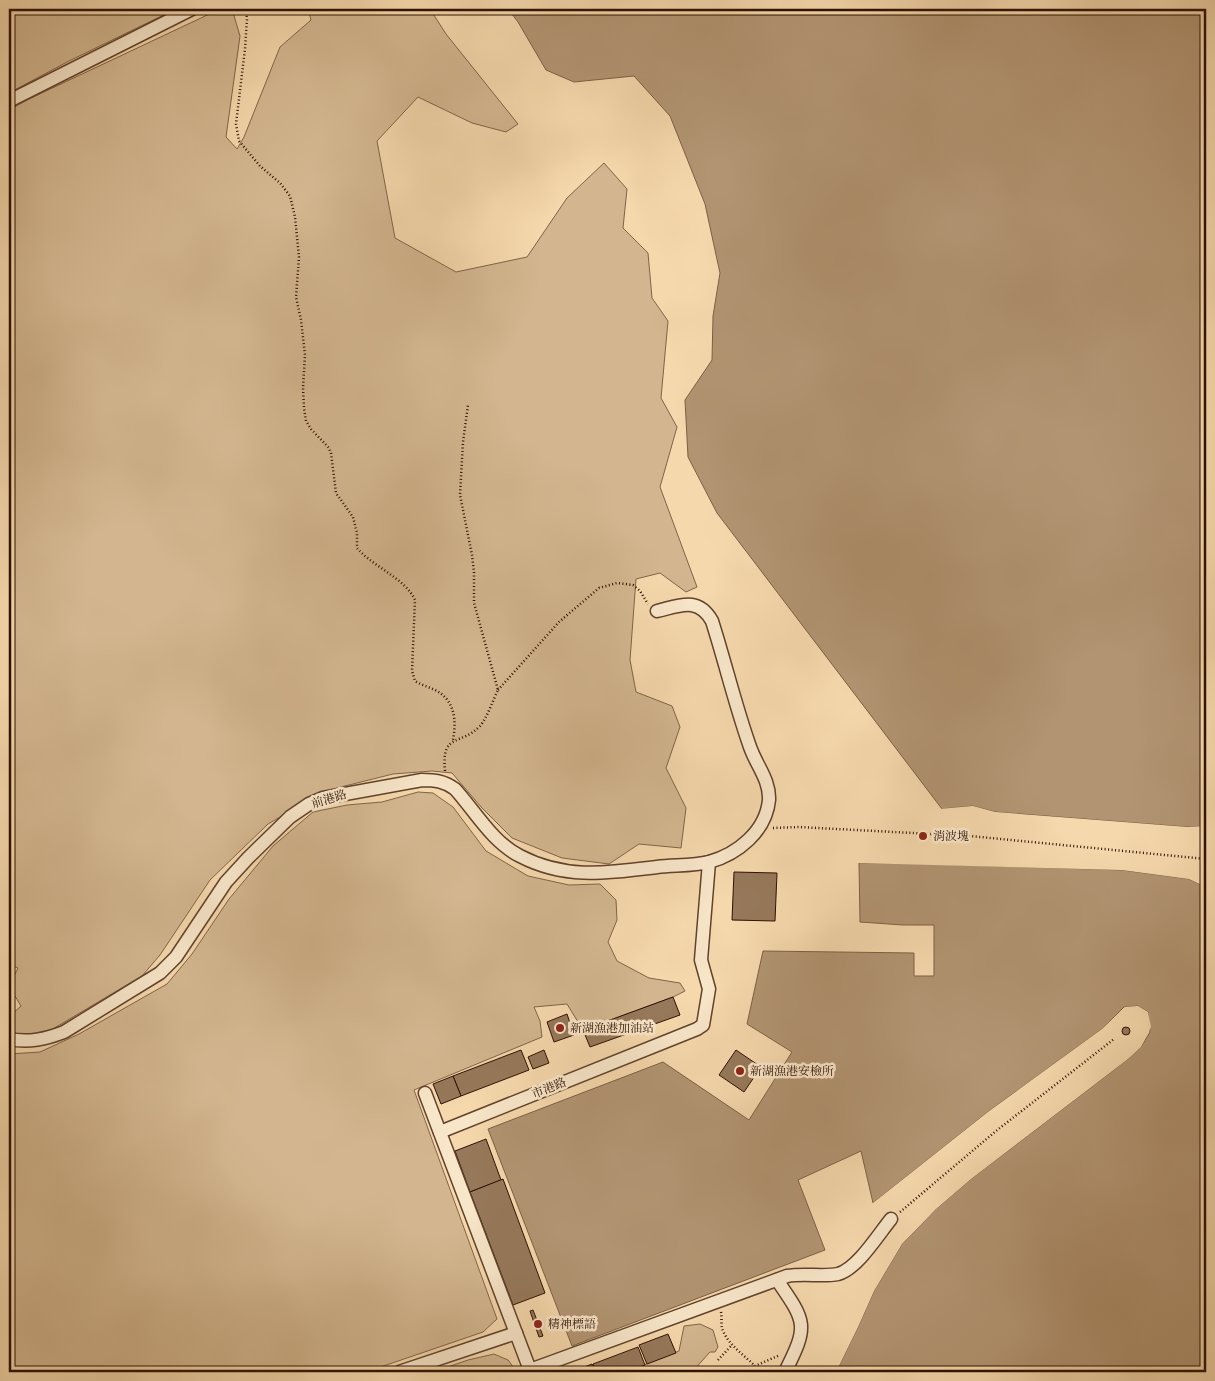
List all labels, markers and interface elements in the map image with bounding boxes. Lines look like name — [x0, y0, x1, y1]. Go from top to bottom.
street label: 前港路 — [309, 786, 348, 811]
place label: 消波塊 — [933, 828, 969, 843]
marker: 消波塊 — [917, 830, 929, 842]
place label: 新湖漁港加油站 — [570, 1020, 654, 1035]
marker: 新湖漁港加油站 — [554, 1022, 566, 1034]
place label: 新湖漁港安檢所 — [750, 1063, 834, 1078]
marker: 新湖漁港安檢所 — [734, 1065, 746, 1077]
street label: 市港路 — [529, 1074, 568, 1101]
place label: 精神標語 — [548, 1316, 596, 1331]
marker: 精神標語 — [532, 1318, 544, 1330]

